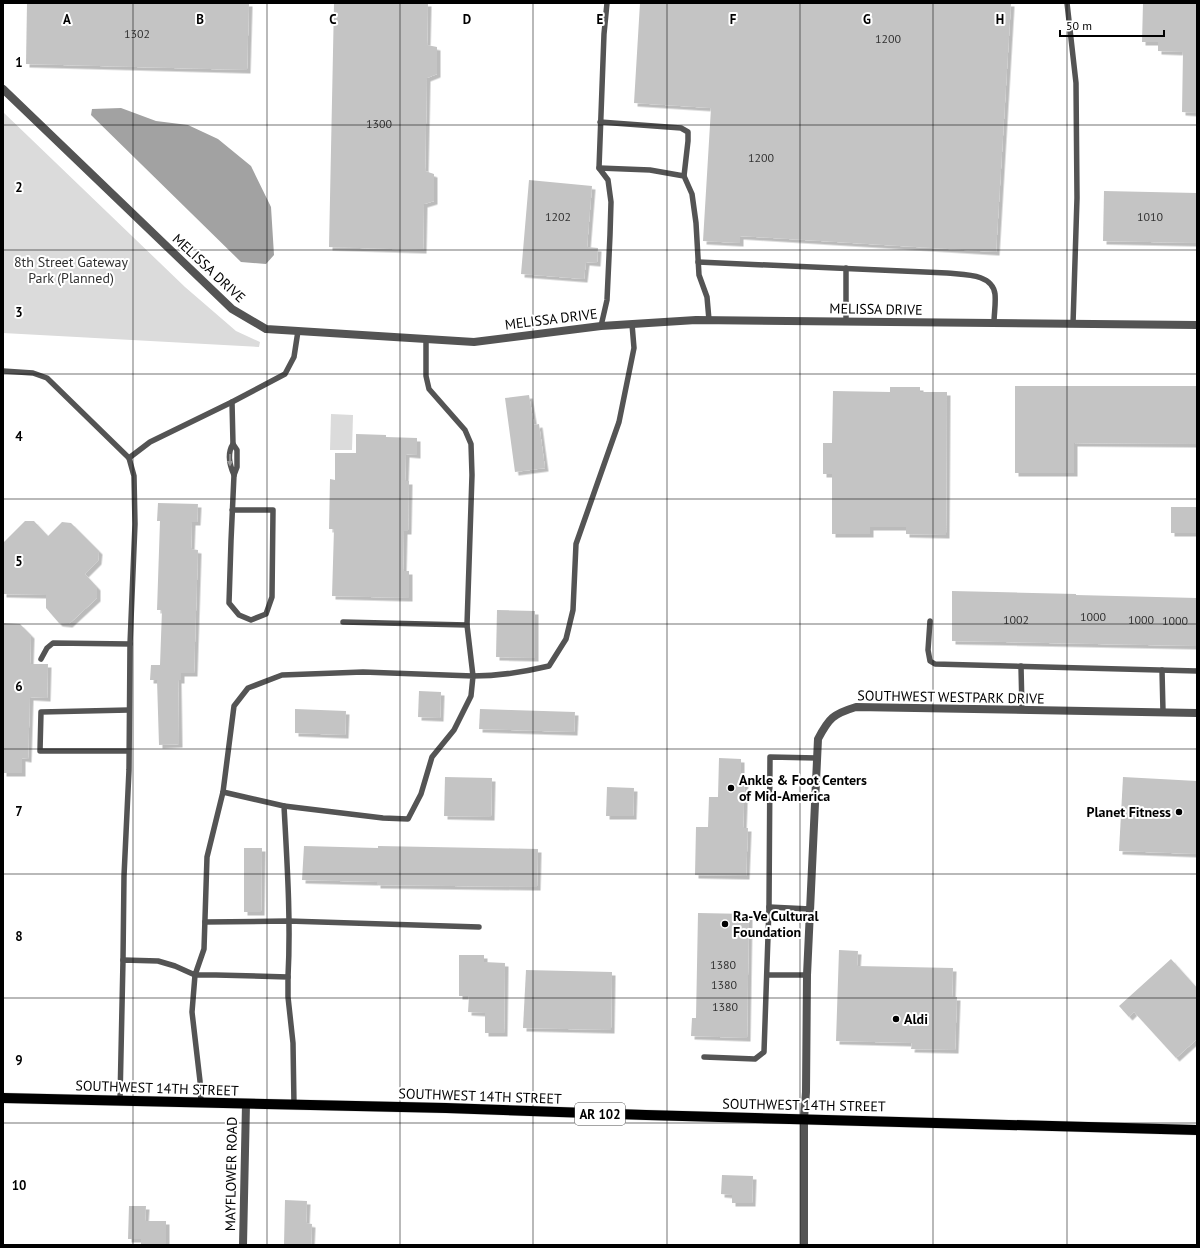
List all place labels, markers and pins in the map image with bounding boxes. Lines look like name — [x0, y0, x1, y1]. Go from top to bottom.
place label: Ankle & Foot Centers of Mid-America — [739, 771, 867, 805]
marker: Ankle & Foot Centers of Mid-America — [726, 783, 736, 793]
place label: Planet Fitness — [1086, 803, 1171, 821]
marker: Planet Fitness — [1174, 807, 1184, 817]
place label: Ra-Ve Cultural Foundation — [733, 907, 819, 941]
marker: Ra-Ve Cultural Foundation — [720, 919, 730, 929]
place label: Aldi — [904, 1010, 928, 1028]
marker: Aldi — [891, 1014, 901, 1024]

